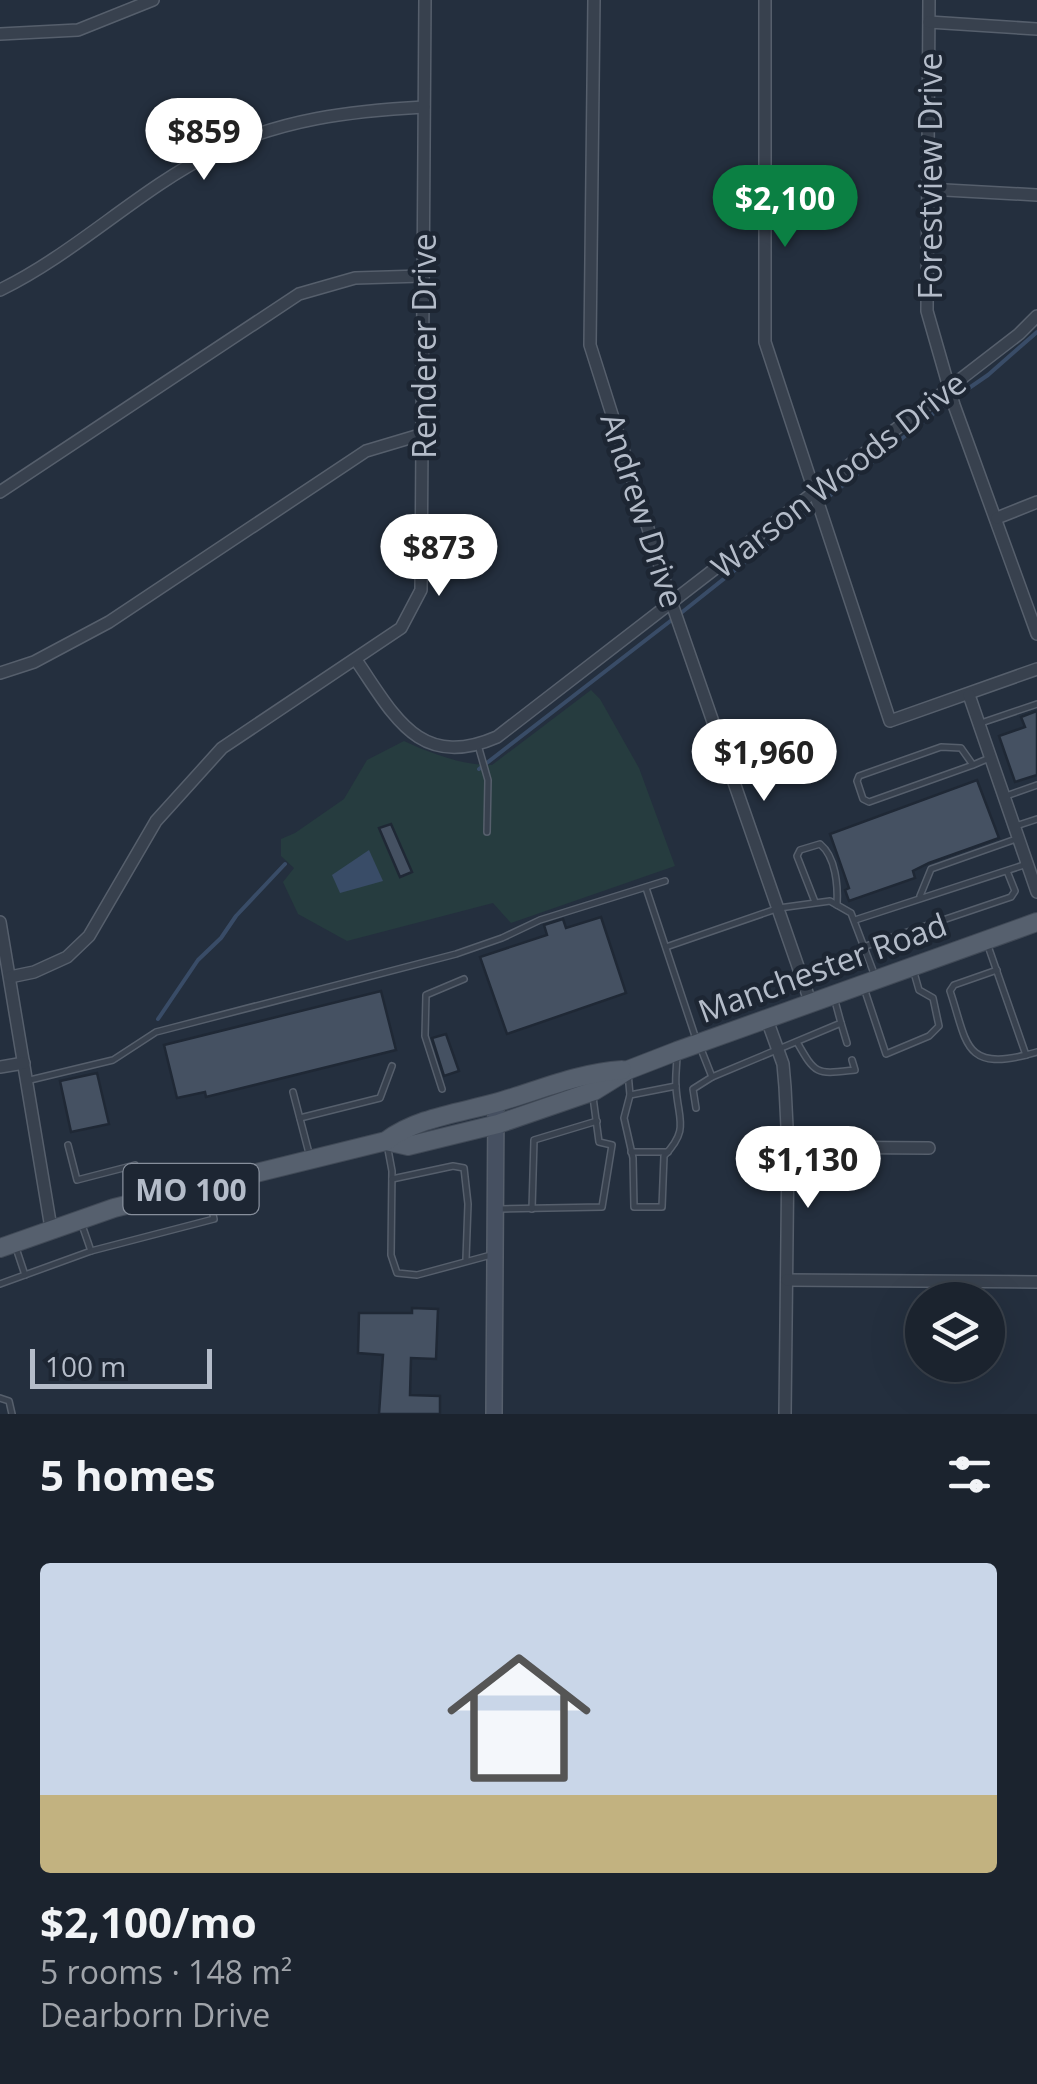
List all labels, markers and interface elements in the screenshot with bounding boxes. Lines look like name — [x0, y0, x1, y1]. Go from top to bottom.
street label: Forestview Drive — [908, 53, 951, 299]
pin: $859 — [145, 98, 263, 183]
text: $859 — [167, 109, 241, 152]
pin: $2,100 — [704, 165, 866, 250]
text: $2,100 — [735, 176, 835, 219]
street label: Renderer Drive — [402, 233, 445, 459]
street label: Warson Woods Drive — [702, 361, 974, 587]
street label: Andrew Drive — [591, 407, 695, 613]
pin: $873 — [380, 514, 498, 599]
text: $873 — [402, 525, 476, 568]
pin: $1,960 — [683, 719, 845, 804]
text: $1,960 — [714, 730, 814, 773]
street label: Manchester Road — [692, 902, 952, 1032]
pin: $1,130 — [727, 1126, 889, 1211]
text: $1,130 — [758, 1137, 858, 1180]
road number: MO 100 — [124, 1164, 258, 1214]
map controls — [905, 1282, 1005, 1382]
button: layers — [905, 1282, 1005, 1382]
scale bar — [30, 1344, 212, 1388]
text: 100 m — [45, 1347, 126, 1385]
text: 5 homes — [40, 1446, 215, 1503]
icon: filters — [942, 1447, 997, 1502]
icon: home — [429, 1628, 609, 1808]
text: $2,100/mo — [40, 1893, 257, 1950]
text: 5 rooms · 148 m² — [40, 1950, 292, 1993]
text: Dearborn Drive — [40, 1993, 270, 2036]

